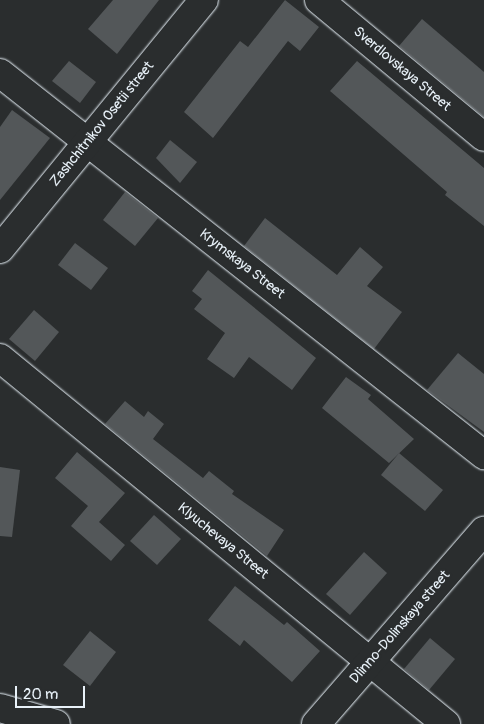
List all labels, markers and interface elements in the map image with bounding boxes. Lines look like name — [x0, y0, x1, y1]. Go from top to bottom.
street label: Sverdlovskaya Street — [350, 23, 454, 115]
street label: Zashchitnikov Osetii street — [46, 58, 158, 190]
street label: Krymskaya Street — [196, 225, 288, 303]
street label: Klyuchevaya Street — [174, 499, 272, 583]
street label: Dlinno-Dolinskaya street — [346, 567, 454, 687]
scale bar — [18, 676, 88, 708]
text: 20 m — [23, 685, 58, 704]

